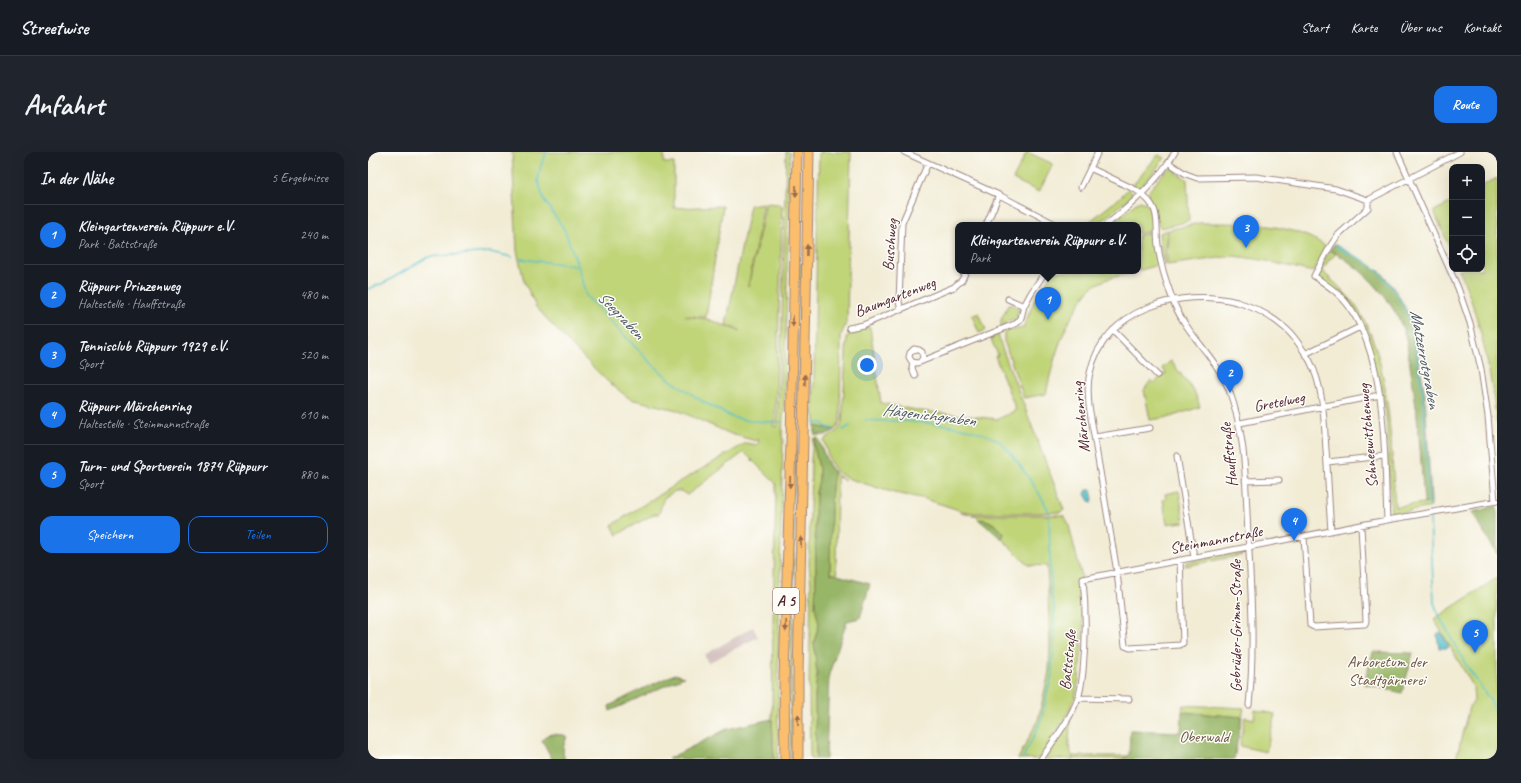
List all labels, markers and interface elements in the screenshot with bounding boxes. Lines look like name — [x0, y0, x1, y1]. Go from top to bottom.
text: Streetwise — [20, 16, 88, 40]
text: Start — [1301, 19, 1329, 36]
text: Karte — [1351, 19, 1377, 36]
text: Über uns — [1399, 19, 1441, 36]
text: Kontakt — [1463, 19, 1501, 36]
button: Route — [1434, 86, 1497, 123]
text: Anfahrt — [24, 87, 104, 122]
map controls — [1449, 164, 1485, 272]
button: + — [1449, 164, 1485, 200]
text: In der Nähe — [40, 168, 113, 189]
text: 5 Ergebnisse — [272, 170, 328, 186]
one-way arrow — [793, 185, 799, 198]
button: − — [1449, 200, 1485, 236]
pin: 3 — [1233, 215, 1259, 248]
text: Kleingartenverein Rüppurr e.V. — [78, 217, 234, 236]
street label: Buschweg — [878, 217, 902, 272]
popup — [955, 222, 1141, 274]
text: 1 — [50, 227, 56, 243]
text: 240 m — [300, 227, 328, 243]
text: Kleingartenverein Rüppurr e.V. — [970, 231, 1126, 250]
text: Park · Battstraße — [78, 236, 156, 252]
button: locate — [1449, 236, 1485, 272]
one-way arrow — [804, 243, 810, 256]
text: Park — [970, 250, 990, 266]
street label: Baumgartenweg — [852, 272, 940, 322]
text: Rüppurr Prinzenweg — [78, 277, 180, 296]
text: 2 — [50, 287, 56, 303]
text: 480 m — [300, 287, 328, 303]
water label: Seegraben — [593, 287, 650, 344]
pin: 1 — [1035, 287, 1061, 320]
text: Haltestelle · Hauffstraße — [78, 296, 184, 312]
water label: Matzerrotgraben — [1405, 308, 1445, 412]
one-way arrow — [790, 315, 796, 328]
text: Tennisclub Rüppurr 1929 e.V. — [78, 337, 228, 356]
text: 3 — [50, 347, 56, 363]
text: 520 m — [300, 347, 328, 363]
your location — [857, 355, 877, 375]
text: Sport — [78, 356, 103, 372]
pin: 2 — [1217, 360, 1243, 393]
one-way arrow — [802, 373, 808, 386]
street label: Märchenring — [1067, 379, 1095, 453]
street label: Schneewittchenweg — [1353, 382, 1383, 489]
street label: Gretelweg — [1252, 387, 1307, 417]
text: Rüppurr Märchenring — [78, 397, 191, 416]
water label: Hägenichgraben — [881, 399, 978, 431]
text: 4 — [50, 407, 56, 423]
text: 610 m — [300, 407, 328, 423]
text: Haltestelle · Steinmannstraße — [78, 416, 208, 432]
street label: Hauffstraße — [1215, 420, 1242, 488]
text: Turn- und Sportverein 1874 Rüppurr — [78, 457, 267, 476]
text: 5 — [50, 467, 56, 483]
text: 880 m — [300, 467, 328, 483]
text: Sport — [78, 476, 103, 492]
one-way arrow — [787, 476, 793, 489]
pin: 4 — [1281, 508, 1307, 541]
button: Speichern — [40, 516, 180, 553]
button: Teilen — [188, 516, 328, 553]
street label: Steinmannstraße — [1168, 521, 1266, 559]
one-way arrow — [798, 536, 805, 548]
street label: Gebrüder-Grimm-Straße — [1226, 558, 1246, 692]
road number: A 5 — [773, 588, 799, 614]
one-way arrow — [782, 620, 789, 632]
pin: 5 — [1462, 620, 1488, 653]
street label: Battstraße — [1055, 627, 1081, 691]
park label: Arboretum der Stadtgärnerei — [1347, 652, 1429, 690]
one-way arrow — [795, 713, 801, 726]
park label: Oberwald — [1179, 727, 1231, 747]

